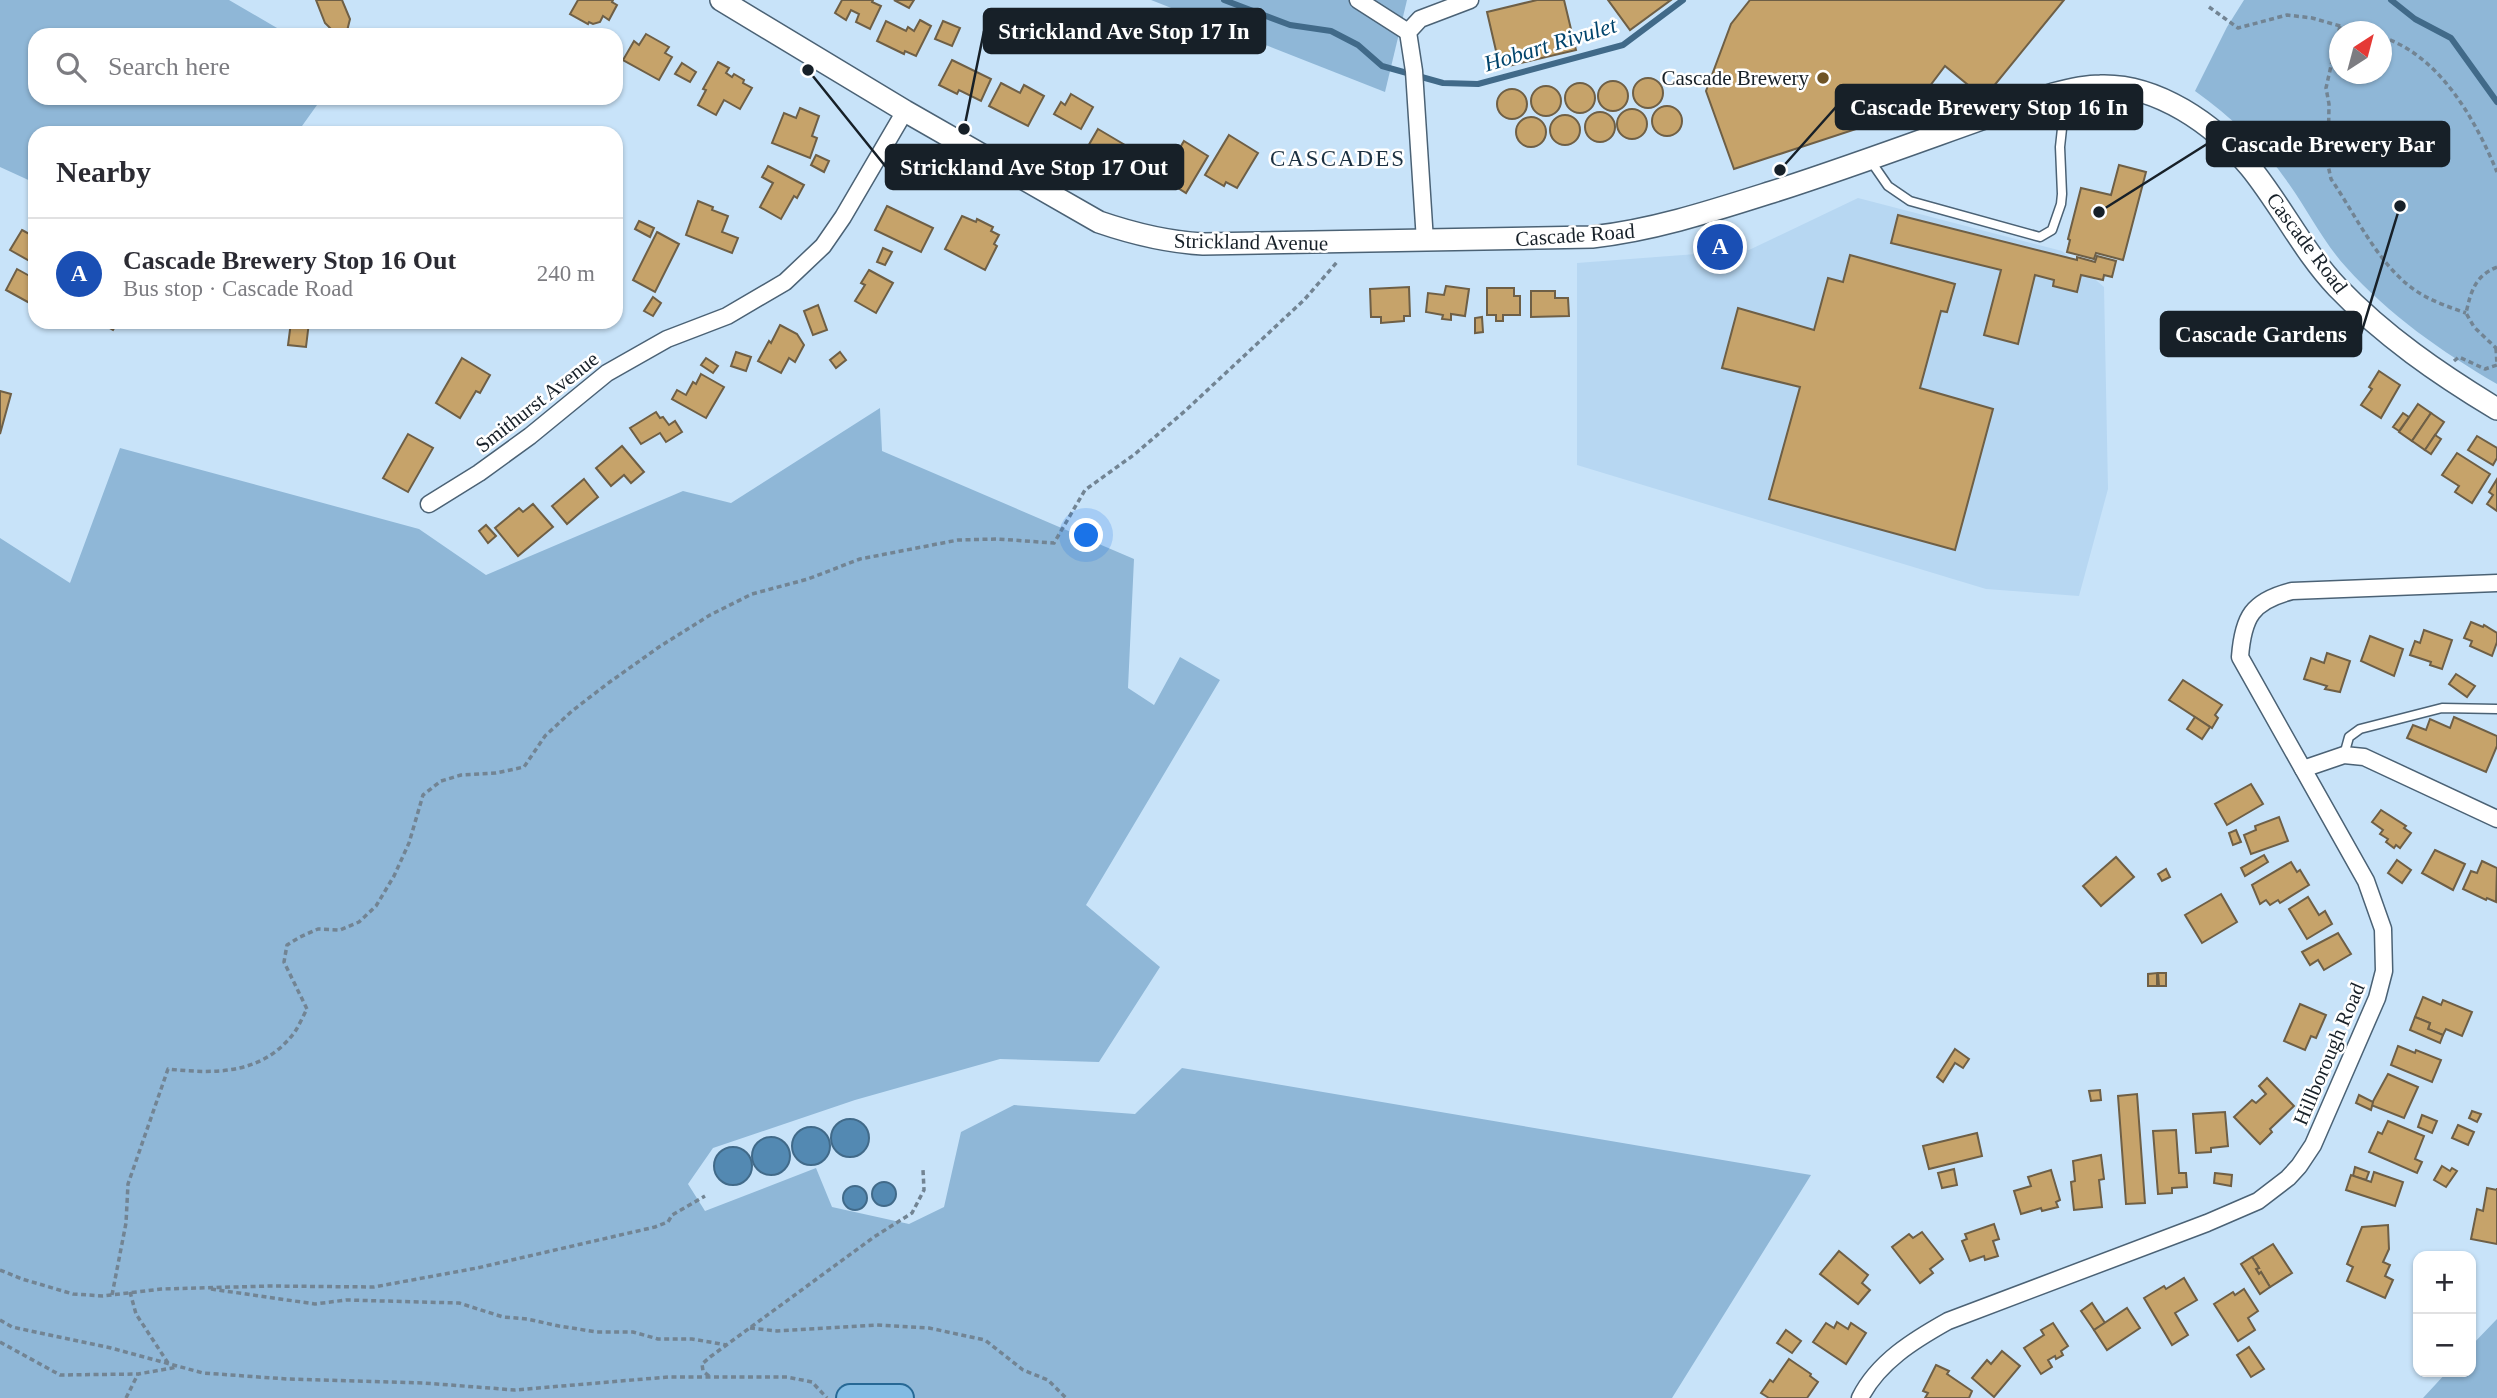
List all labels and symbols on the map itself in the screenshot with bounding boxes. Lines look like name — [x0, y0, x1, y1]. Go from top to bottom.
callout: Strickland Ave Stop 17 In — [984, 9, 1265, 53]
water label: Hobart Rivulet — [1480, 12, 1620, 77]
text: Strickland Ave Stop 17 In — [998, 19, 1250, 44]
north arrow — [2329, 21, 2392, 84]
place label: Cascade Brewery — [1661, 66, 1809, 90]
marker: Cascade Brewery — [1815, 70, 1831, 86]
callout: Cascade Brewery Stop 16 In — [1836, 85, 2142, 129]
text: Cascade Brewery Stop 16 In — [1850, 95, 2128, 120]
callout: Cascade Brewery Bar — [2207, 122, 2449, 166]
text: Cascade Brewery Bar — [2221, 132, 2435, 157]
callout: Strickland Ave Stop 17 Out — [886, 145, 1183, 189]
district label: CASCADES — [1270, 146, 1406, 171]
text: Strickland Ave Stop 17 Out — [900, 155, 1168, 180]
street label: Cascade Road — [2261, 188, 2353, 298]
street label: Cascade Road — [1515, 219, 1636, 251]
pin: A — [1697, 221, 1743, 273]
street label: Strickland Avenue — [1174, 229, 1328, 255]
callout: Cascade Gardens — [2161, 312, 2361, 356]
text: Cascade Gardens — [2175, 322, 2347, 347]
street label: Smithurst Avenue — [471, 347, 603, 457]
your location — [1069, 518, 1103, 552]
street label: Hillborough Road — [2288, 979, 2370, 1129]

